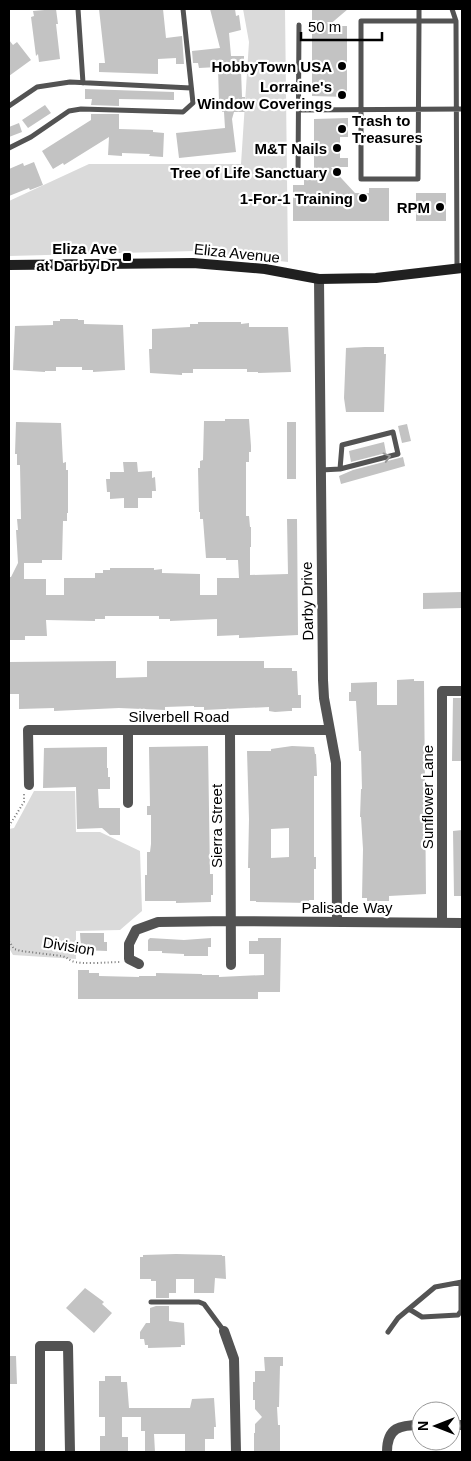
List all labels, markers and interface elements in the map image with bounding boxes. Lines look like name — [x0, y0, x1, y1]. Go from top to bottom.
scale bar — [301, 10, 382, 42]
text: 50 m — [308, 18, 341, 35]
place label: HobbyTown USA — [211, 58, 332, 75]
marker: HobbyTown USA — [336, 60, 348, 72]
place label: Lorraine's Window Coverings — [197, 78, 332, 112]
marker: Lorraine's Window Coverings — [336, 89, 348, 101]
place label: Trash to Treasures — [352, 112, 423, 146]
marker: Trash to Treasures — [336, 123, 348, 135]
place label: M&T Nails — [254, 140, 327, 157]
marker: M&T Nails — [331, 142, 343, 154]
place label: Tree of Life Sanctuary — [170, 164, 328, 181]
marker: Tree of Life Sanctuary — [331, 166, 343, 178]
place label: 1-For-1 Training — [240, 190, 353, 207]
marker: 1-For-1 Training — [357, 192, 369, 204]
place label: RPM — [397, 199, 430, 216]
marker: RPM — [434, 201, 446, 213]
place label: Eliza Ave at Darby Dr — [36, 240, 117, 274]
street label: Eliza Avenue — [193, 240, 281, 266]
marker: Eliza Ave at Darby Dr — [121, 251, 133, 263]
one-way arrow — [383, 452, 391, 462]
street label: Darby Drive — [298, 561, 316, 641]
street label: Silverbell Road — [129, 708, 229, 725]
street label: Sunflower Lane — [419, 745, 436, 849]
street label: Sierra Street — [208, 783, 225, 868]
street label: Palisade Way — [301, 899, 393, 916]
street label: Division — [42, 933, 96, 959]
north arrow — [411, 1401, 461, 1451]
text: N — [415, 1421, 431, 1431]

